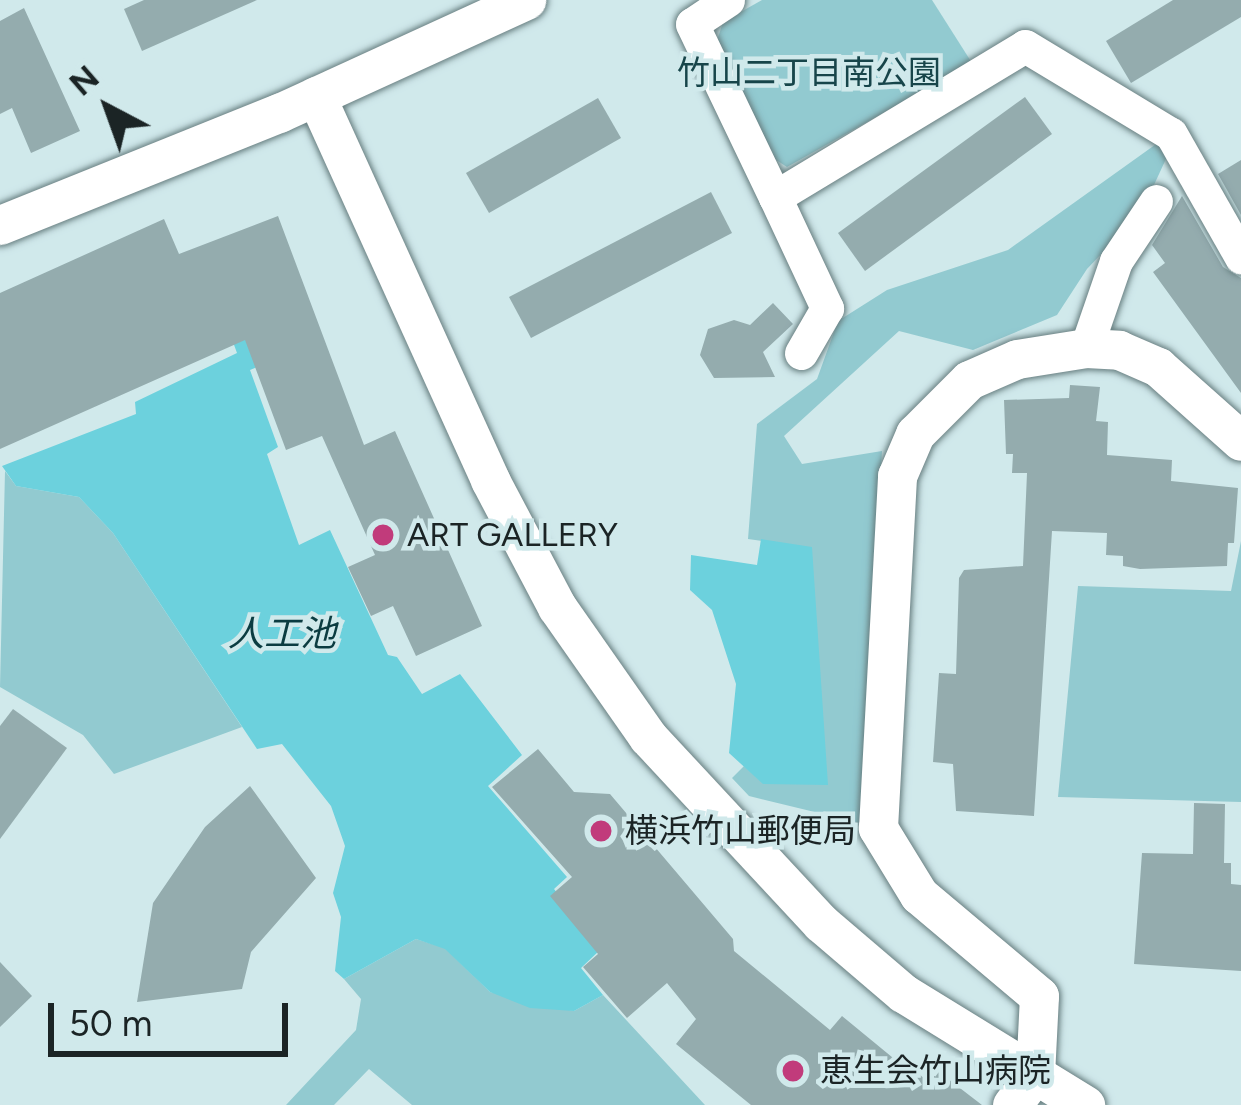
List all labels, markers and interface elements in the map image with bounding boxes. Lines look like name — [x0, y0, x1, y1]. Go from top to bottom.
north arrow — [48, 48, 168, 168]
park label: 竹山二丁目南公園 — [677, 53, 941, 93]
text: N — [62, 57, 106, 104]
place label: ART GALLERY — [407, 515, 618, 555]
marker: ART GALLERY — [370, 522, 396, 548]
water label: 人工池 — [228, 612, 336, 656]
place label: 横浜竹山郵便局 — [625, 811, 856, 851]
marker: 横浜竹山郵便局 — [588, 818, 614, 844]
scale bar — [54, 979, 294, 1053]
text: 50 m — [69, 1002, 152, 1045]
place label: 恵生会竹山病院 — [820, 1051, 1051, 1091]
marker: 恵生会竹山病院 — [777, 1055, 809, 1087]

